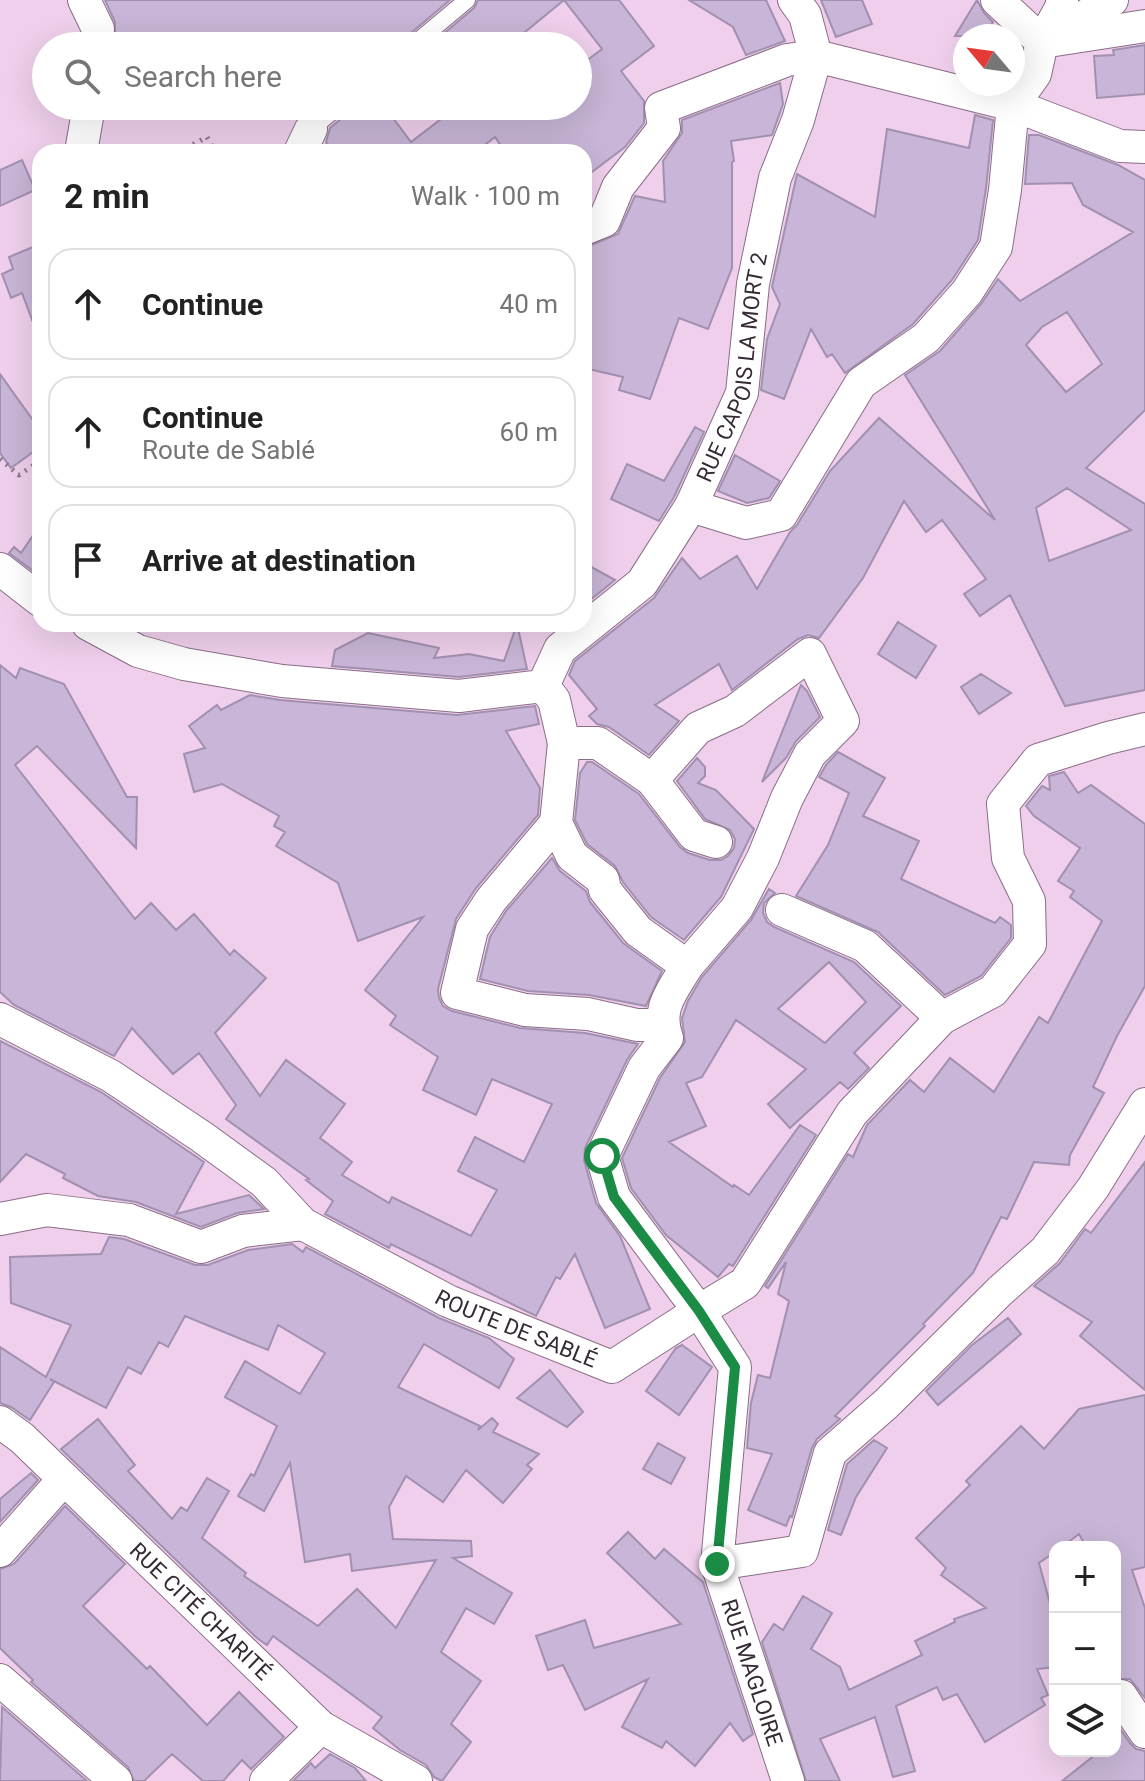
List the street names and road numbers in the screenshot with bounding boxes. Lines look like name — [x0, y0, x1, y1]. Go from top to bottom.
street label: RUE CAPOIS LA MORT 2 — [692, 250, 772, 486]
street label: ROUTE DE SABLÉ — [431, 1285, 601, 1373]
street label: RUE CITÉ CHARITÉ — [125, 1538, 276, 1685]
street label: RUE MAGLOIRE — [716, 1596, 788, 1749]

